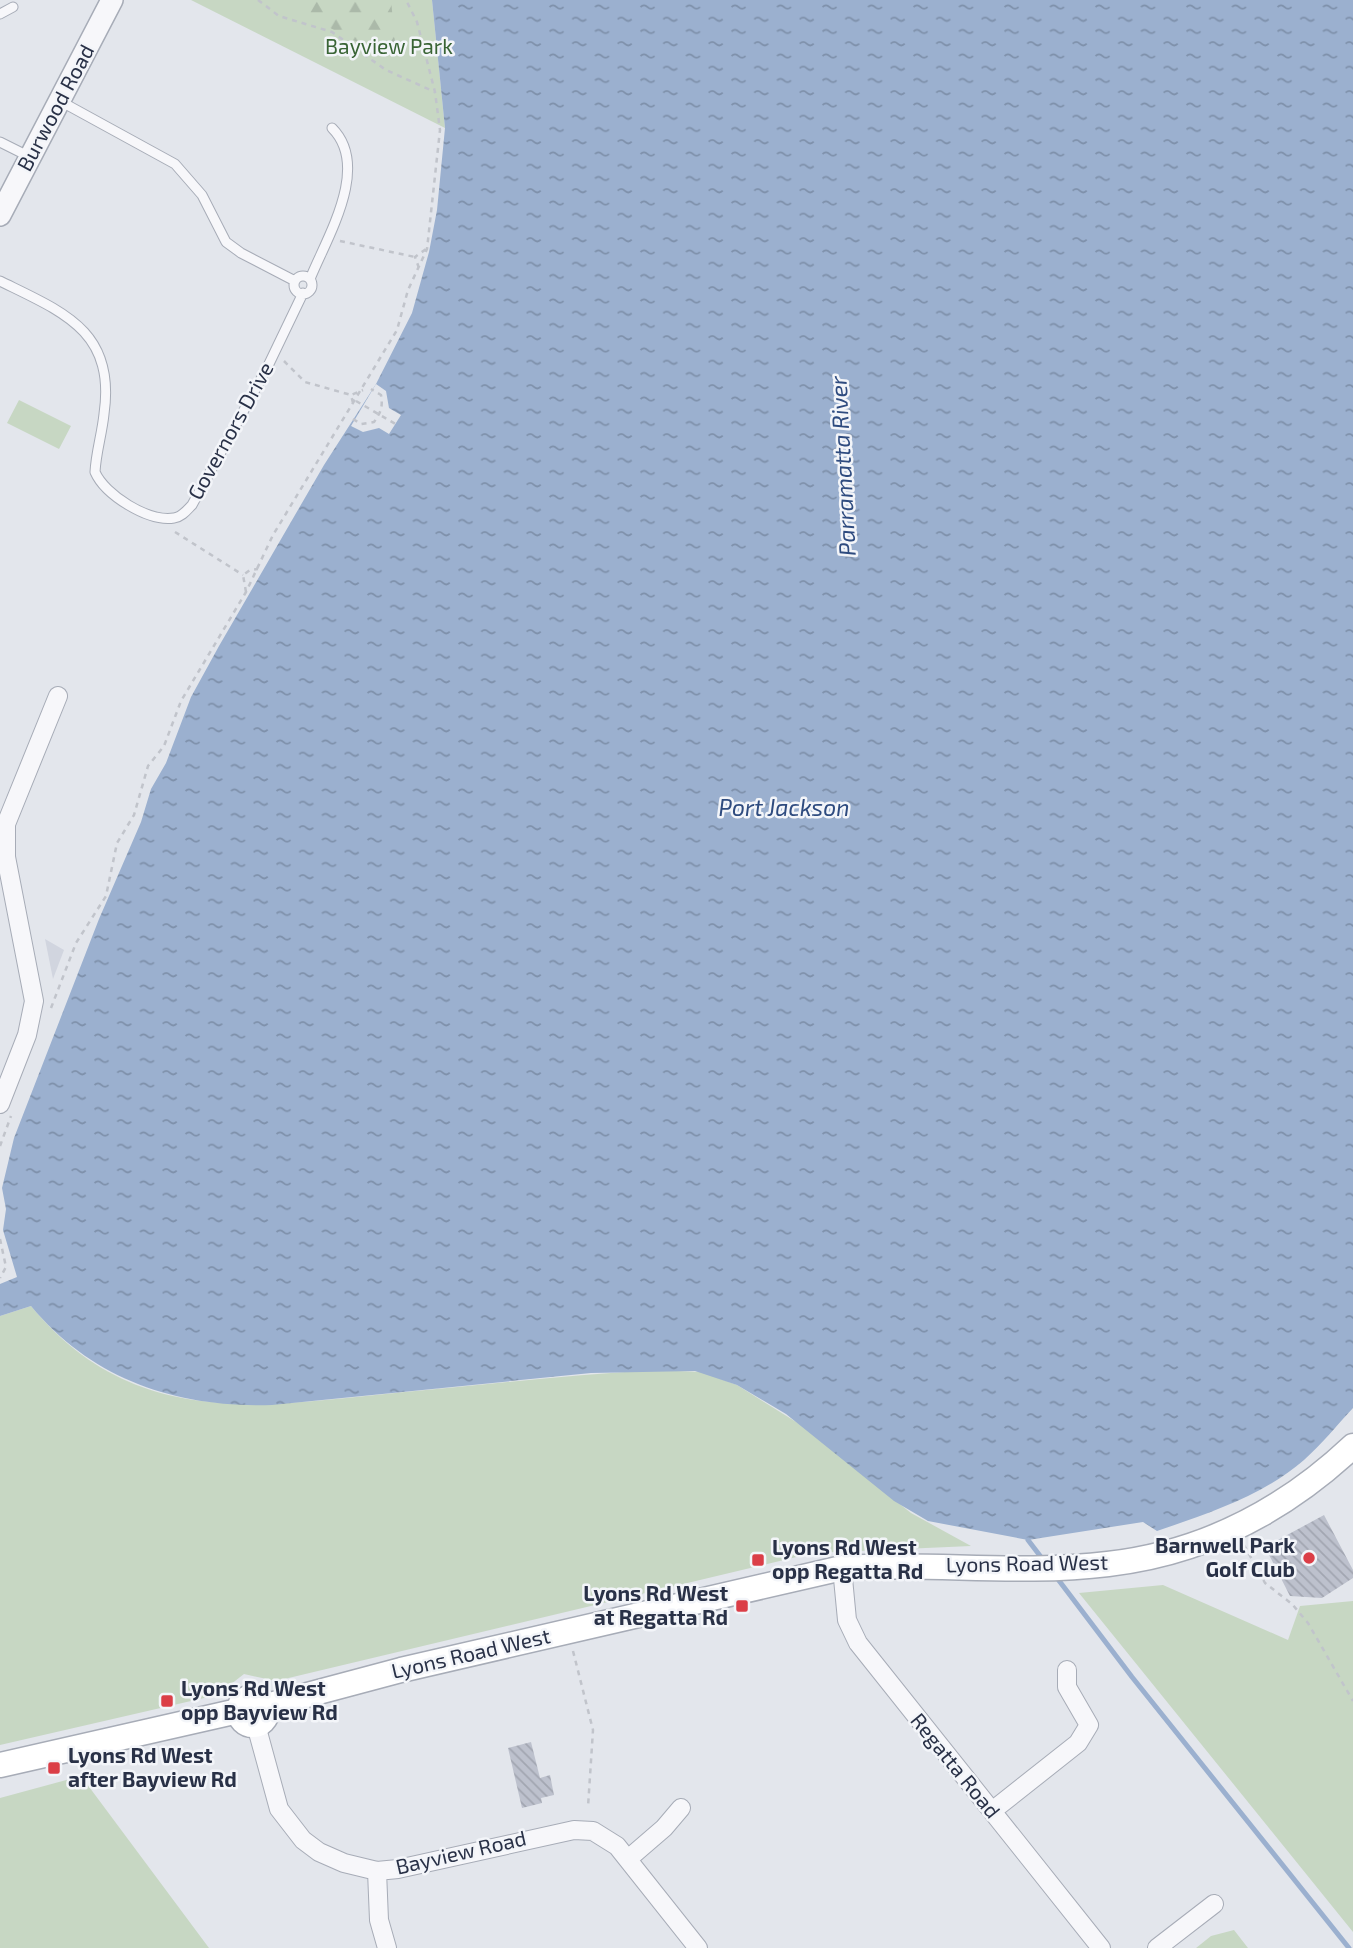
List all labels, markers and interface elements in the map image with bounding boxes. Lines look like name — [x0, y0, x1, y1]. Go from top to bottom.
park label: Bayview Park — [325, 33, 453, 58]
street label: Burwood Road — [11, 40, 98, 175]
street label: Governors Drive — [182, 357, 278, 503]
water label: Parramatta River — [823, 374, 861, 557]
water label: Port Jackson — [718, 793, 850, 821]
place label: Barnwell Park Golf Club — [1155, 1532, 1295, 1581]
place label: Lyons Rd West opp Regatta Rd — [772, 1534, 923, 1583]
street label: Lyons Road West — [946, 1549, 1108, 1576]
marker: Barnwell Park Golf Club — [1301, 1550, 1317, 1566]
marker: Lyons Rd West opp Regatta Rd — [750, 1552, 766, 1568]
place label: Lyons Rd West at Regatta Rd — [583, 1580, 728, 1629]
marker: Lyons Rd West at Regatta Rd — [734, 1598, 750, 1614]
street label: Lyons Road West — [389, 1622, 552, 1683]
place label: Lyons Rd West opp Bayview Rd — [181, 1675, 338, 1725]
marker: Lyons Rd West opp Bayview Rd — [159, 1693, 175, 1709]
street label: Regatta Road — [906, 1708, 1006, 1823]
place label: Lyons Rd West after Bayview Rd — [68, 1742, 237, 1792]
marker: Lyons Rd West after Bayview Rd — [46, 1760, 62, 1776]
street label: Bayview Road — [393, 1824, 528, 1879]

